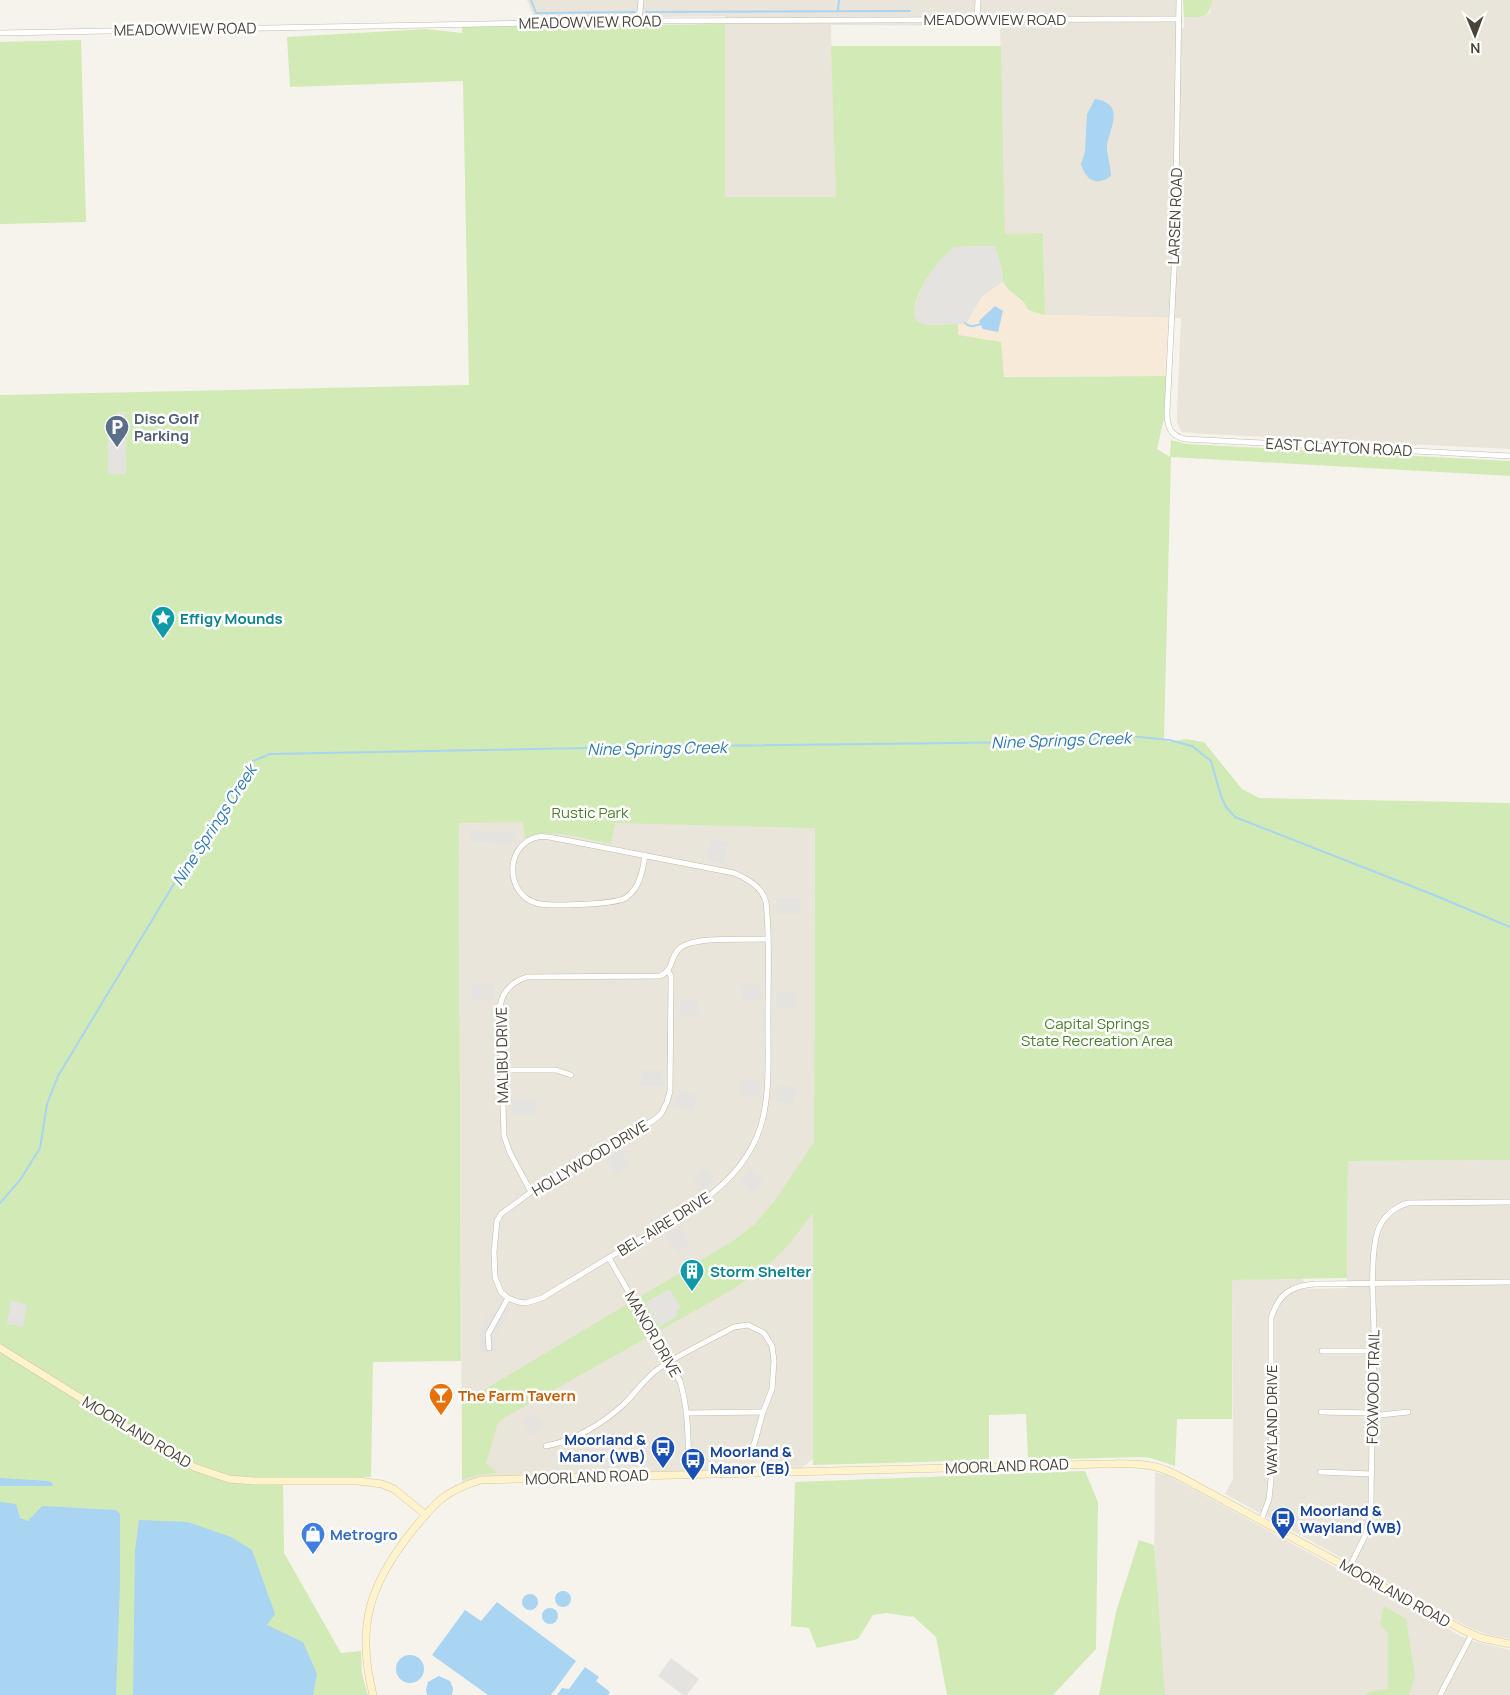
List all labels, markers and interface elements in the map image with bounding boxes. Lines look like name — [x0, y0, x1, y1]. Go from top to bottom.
street label: MEADOWVIEW ROAD — [924, 9, 1066, 30]
street label: MEADOWVIEW ROAD — [518, 10, 662, 34]
north arrow — [1450, 10, 1500, 60]
street label: MEADOWVIEW ROAD — [113, 17, 257, 41]
text: N — [1470, 39, 1480, 58]
street label: LARSEN ROAD — [1163, 167, 1187, 265]
place label: Disc Golf Parking — [134, 408, 199, 446]
parking icon: Disc Golf Parking — [104, 414, 130, 448]
street label: EAST CLAYTON ROAD — [1265, 433, 1413, 461]
place icon: Effigy Mounds — [150, 605, 176, 639]
place label: Effigy Mounds — [180, 608, 283, 629]
water label: Nine Springs Creek — [991, 726, 1133, 753]
water label: Nine Springs Creek — [587, 736, 729, 760]
water label: Nine Springs Creek — [167, 759, 262, 890]
park label: Rustic Park — [552, 802, 629, 823]
street label: MALIBU DRIVE — [491, 1007, 513, 1103]
park label: Capital Springs State Recreation Area — [1021, 1013, 1173, 1051]
street label: HOLLYWOOD DRIVE — [528, 1115, 652, 1201]
street label: BEL-AIRE DRIVE — [613, 1187, 715, 1261]
building icon: Storm Shelter — [679, 1258, 705, 1292]
place label: Storm Shelter — [710, 1261, 811, 1282]
street label: MANOR DRIVE — [620, 1287, 686, 1381]
street label: FOXWOOD TRAIL — [1362, 1329, 1385, 1444]
street label: WAYLAND DRIVE — [1261, 1364, 1282, 1476]
bar icon: The Farm Tavern — [428, 1382, 454, 1416]
place label: The Farm Tavern — [458, 1385, 576, 1406]
street label: MOORLAND ROAD — [79, 1391, 195, 1473]
place label: Moorland & Manor (WB) — [559, 1429, 646, 1467]
bus stop icon: Moorland & Manor (WB) — [650, 1435, 676, 1469]
place label: Moorland & Manor (EB) — [710, 1441, 792, 1479]
bus stop icon: Moorland & Manor (EB) — [680, 1447, 706, 1481]
street label: MOORLAND ROAD — [945, 1453, 1069, 1479]
street label: MOORLAND ROAD — [525, 1464, 649, 1490]
place label: Moorland & Wayland (WB) — [1300, 1500, 1403, 1538]
bus stop icon: Moorland & Wayland (WB) — [1270, 1506, 1296, 1540]
shop icon: Metrogro — [300, 1521, 326, 1555]
place label: Metrogro — [330, 1524, 398, 1545]
street label: MOORLAND ROAD — [1336, 1554, 1454, 1632]

